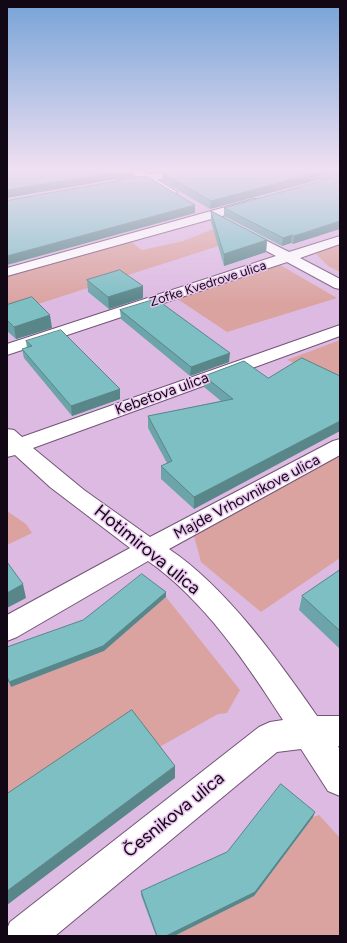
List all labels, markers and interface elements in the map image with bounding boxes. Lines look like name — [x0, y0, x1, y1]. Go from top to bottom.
street label: Zofke Kvedrove ulica — [148, 258, 268, 310]
street label: Kebetova ulica — [113, 369, 211, 419]
street label: Majde Vrhovnikove ulica — [171, 451, 323, 543]
street label: Hotimirova ulica — [89, 501, 205, 599]
street label: Česnikova ulica — [119, 768, 229, 862]

